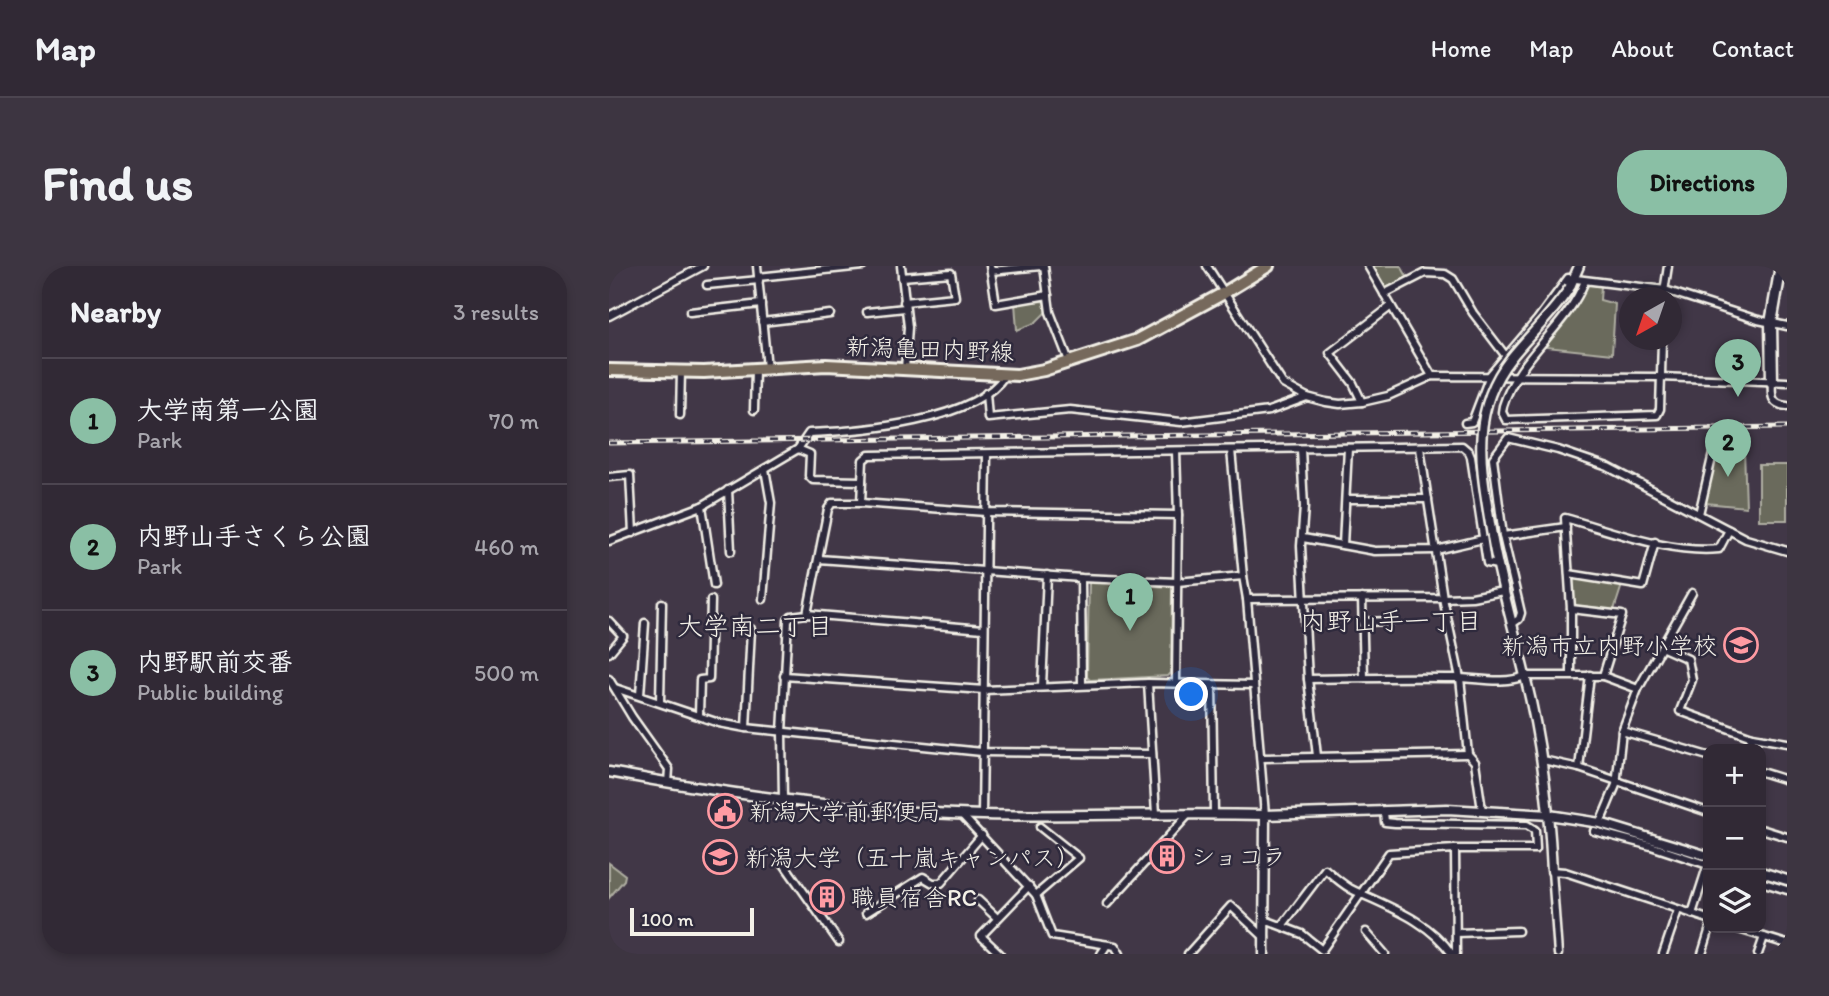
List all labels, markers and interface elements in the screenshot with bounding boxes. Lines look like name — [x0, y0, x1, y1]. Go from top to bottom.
text: Map — [35, 29, 96, 68]
text: Home — [1431, 34, 1491, 63]
text: Map — [1529, 34, 1573, 63]
text: About — [1611, 34, 1674, 63]
text: Contact — [1712, 34, 1794, 63]
button: Directions — [1617, 150, 1787, 215]
text: Find us — [42, 153, 193, 212]
north arrow — [1619, 287, 1682, 350]
text: Nearby — [70, 293, 161, 330]
text: 3 results — [453, 298, 539, 326]
street label: 新潟亀田内野線 — [846, 332, 1014, 366]
pin: 3 — [1715, 339, 1761, 397]
text: 大学南第一公園 — [137, 394, 319, 426]
text: 1 — [88, 407, 98, 435]
text: 70 m — [489, 407, 539, 435]
pin: 2 — [1705, 419, 1751, 477]
text: Park — [137, 426, 182, 454]
text: 内野山手さくら公園 — [137, 520, 371, 552]
text: 2 — [87, 533, 99, 561]
text: 460 m — [474, 533, 539, 561]
text: Park — [137, 552, 182, 580]
pin: 1 — [1107, 573, 1153, 631]
district label: 内野山手一丁目 — [1300, 605, 1482, 637]
district label: 大学南二丁目 — [677, 610, 833, 642]
school or university icon: 新潟市立内野小学校 — [1722, 626, 1760, 664]
place label: 新潟市立内野小学校 — [1501, 631, 1717, 660]
text: 内野駅前交番 — [137, 646, 293, 678]
text: 3 — [87, 659, 99, 687]
text: 500 m — [474, 659, 539, 687]
your location — [1174, 677, 1208, 711]
text: Public building — [137, 678, 283, 706]
map controls — [1703, 744, 1766, 933]
button: + — [1703, 744, 1766, 807]
public building icon: 新潟大学前郵便局 — [706, 792, 744, 830]
place label: 新潟大学前郵便局 — [749, 797, 941, 826]
button: − — [1703, 807, 1766, 870]
building icon: ショコラ — [1148, 837, 1186, 875]
school or university icon: 新潟大学（五十嵐キャンパス） — [701, 838, 739, 876]
place label: ショコラ — [1191, 842, 1286, 871]
place label: 新潟大学（五十嵐キャンパス） — [745, 843, 1080, 872]
button: layers — [1703, 870, 1766, 933]
building icon: 職員宿舎RC — [808, 878, 846, 916]
place label: 職員宿舎RC — [851, 883, 977, 912]
scale bar — [630, 905, 754, 937]
text: 100 m — [641, 908, 693, 931]

